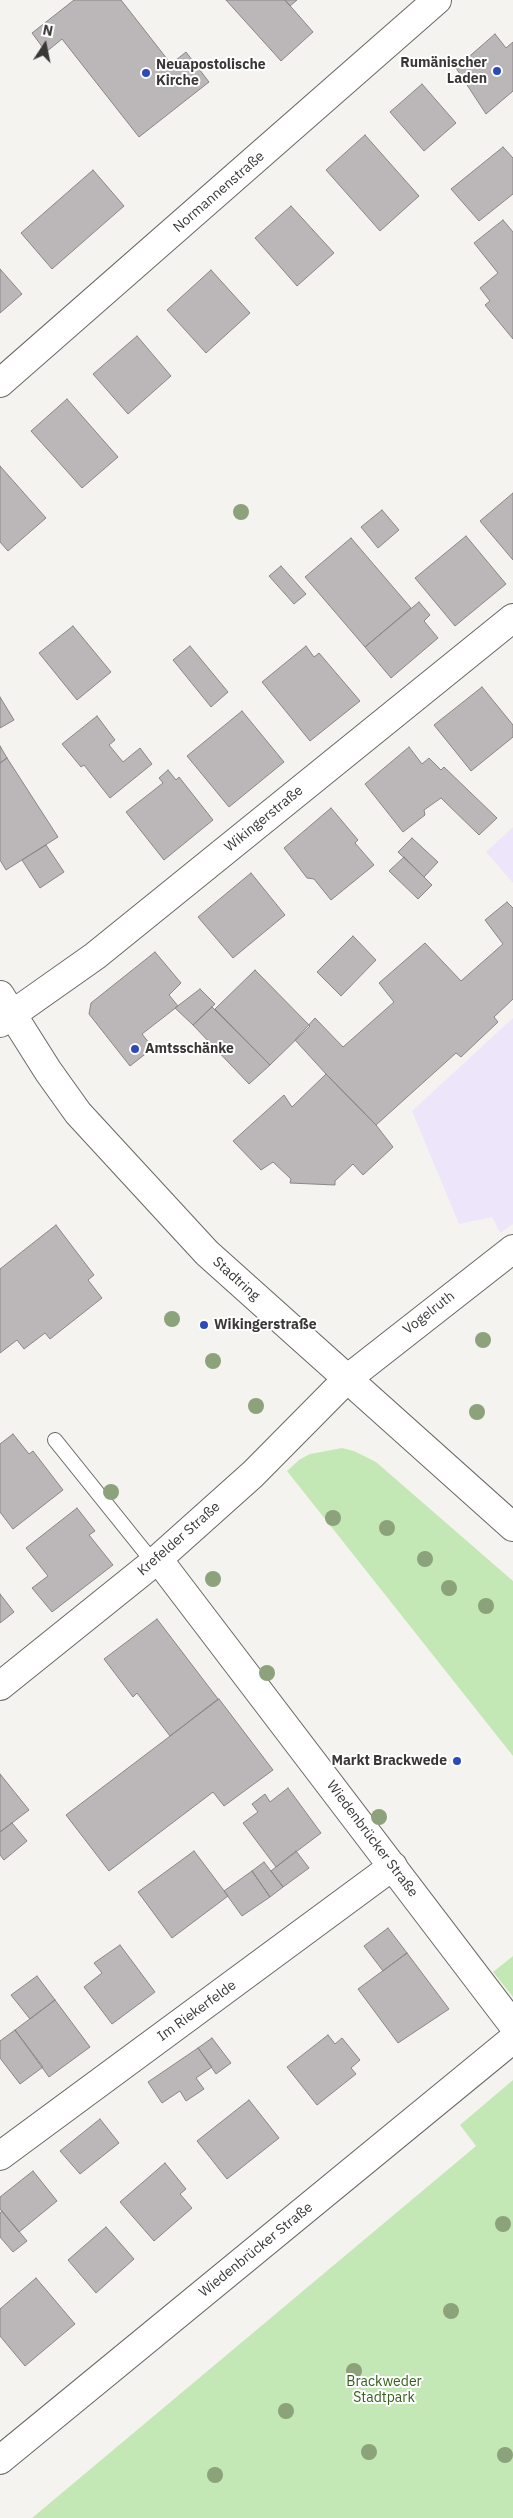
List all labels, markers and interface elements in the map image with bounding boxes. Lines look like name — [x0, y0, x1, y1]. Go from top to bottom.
north arrow — [20, 20, 70, 70]
text: N — [41, 20, 55, 40]
place label: Rumänischer Laden — [400, 55, 487, 88]
place label: Neuapostolische Kirche — [156, 57, 266, 90]
marker: Rumänischer Laden — [491, 65, 503, 77]
marker: Neuapostolische Kirche — [140, 67, 152, 79]
street label: Normannenstraße — [170, 148, 268, 236]
street label: Wikingerstraße — [221, 782, 307, 856]
place label: Amtsschänke — [145, 1041, 234, 1057]
marker: Amtsschänke — [129, 1043, 141, 1055]
street label: Stadtring — [209, 1254, 263, 1304]
street label: Vogelruth — [400, 1288, 458, 1338]
place label: Wikingerstraße — [214, 1317, 317, 1333]
marker: Wikingerstraße — [198, 1319, 210, 1331]
street label: Krefelder Straße — [134, 1499, 224, 1579]
place label: Markt Brackwede — [331, 1753, 447, 1769]
marker: Markt Brackwede — [451, 1755, 463, 1767]
street label: Wiedenbrücker Straße — [323, 1778, 421, 1900]
street label: Im Riekerfelde — [154, 1977, 240, 2045]
street label: Wiedenbrücker Straße — [196, 2199, 316, 2301]
park label: Brackweder Stadtpark — [346, 2374, 422, 2406]

